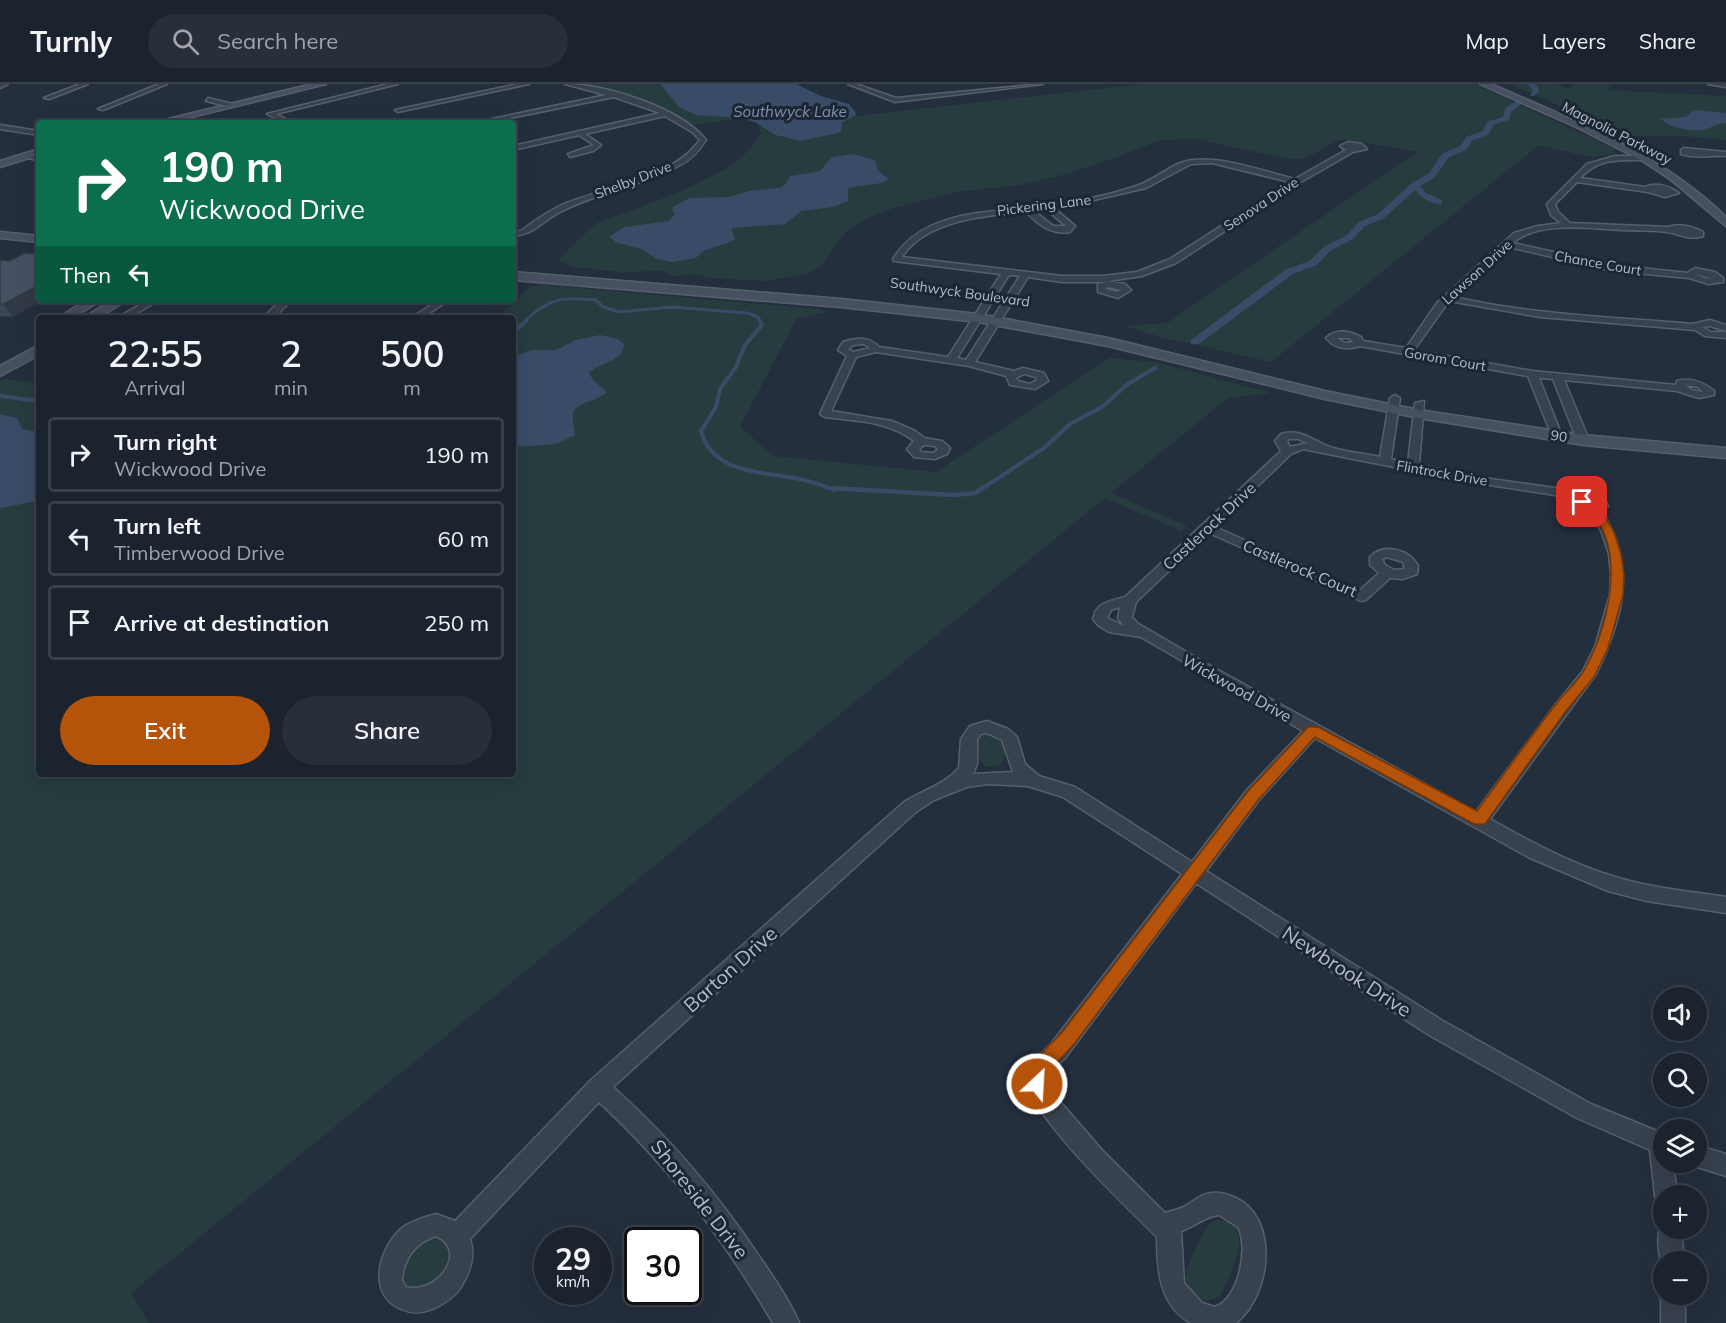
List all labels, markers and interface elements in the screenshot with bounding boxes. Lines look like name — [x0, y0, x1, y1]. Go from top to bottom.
search box — [148, 14, 568, 68]
text: Turnly — [30, 24, 112, 59]
icon: search — [169, 25, 202, 58]
text: Search here — [217, 27, 338, 55]
text: Map — [1466, 28, 1509, 54]
text: Layers — [1542, 28, 1606, 54]
text: Share — [1639, 28, 1696, 54]
street label: Magnolia Parkway — [1559, 98, 1675, 169]
water label: Southwyck Lake — [733, 102, 847, 121]
text: 190 m — [159, 140, 284, 193]
icon: right — [60, 144, 138, 222]
street label: Shelby Drive — [592, 157, 674, 203]
street label: Senova Drive — [1220, 173, 1302, 235]
street label: Pickering Lane — [996, 190, 1092, 220]
text: Wickwood Drive — [159, 192, 365, 226]
street label: Lawson Drive — [1438, 236, 1516, 308]
street label: Chance Court — [1553, 246, 1643, 280]
icon: left — [123, 258, 156, 291]
text: Then — [60, 261, 111, 289]
street label: Southwyck Boulevard — [889, 273, 1031, 311]
text: 22:55 — [108, 331, 202, 376]
text: 2 — [280, 331, 302, 376]
text: 500 — [380, 331, 444, 376]
street label: Gorom Court — [1403, 343, 1487, 375]
text: Arrival — [124, 375, 186, 400]
text: min — [274, 375, 308, 400]
text: m — [403, 375, 421, 400]
street label: 90 — [1549, 426, 1569, 446]
text: Turn right — [114, 428, 217, 456]
icon: right — [63, 438, 96, 471]
text: 190 m — [424, 441, 489, 469]
text: Wickwood Drive — [114, 456, 266, 481]
street label: Flintrock Drive — [1395, 456, 1489, 490]
pin — [1556, 476, 1607, 527]
street label: Castlerock Drive — [1158, 478, 1260, 574]
icon: arrive — [1565, 485, 1598, 518]
text: Turn left — [114, 512, 201, 540]
icon: left — [63, 522, 96, 555]
text: 60 m — [438, 525, 489, 553]
street label: Castlerock Court — [1240, 535, 1360, 601]
text: Timberwood Drive — [114, 540, 285, 565]
icon: arrive — [63, 606, 96, 639]
text: Arrive at destination — [114, 609, 329, 637]
text: 250 m — [424, 609, 489, 637]
street label: Wickwood Drive — [1179, 650, 1295, 726]
button: Exit — [60, 696, 270, 765]
button: Share — [282, 696, 492, 765]
street label: Newbrook Drive — [1278, 920, 1416, 1022]
street label: Barton Drive — [678, 921, 782, 1017]
map controls — [1653, 987, 1707, 1305]
button: sound — [1653, 987, 1707, 1041]
position arrow — [1005, 1052, 1069, 1116]
button: search — [1653, 1053, 1707, 1107]
button: layers — [1653, 1119, 1707, 1173]
street label: Shoreside Drive — [646, 1134, 754, 1264]
button: + — [1653, 1185, 1707, 1239]
speed limit sign: 30 — [624, 1227, 702, 1305]
text: 29 — [555, 1240, 591, 1278]
button: − — [1653, 1251, 1707, 1305]
text: km/h — [556, 1272, 590, 1291]

